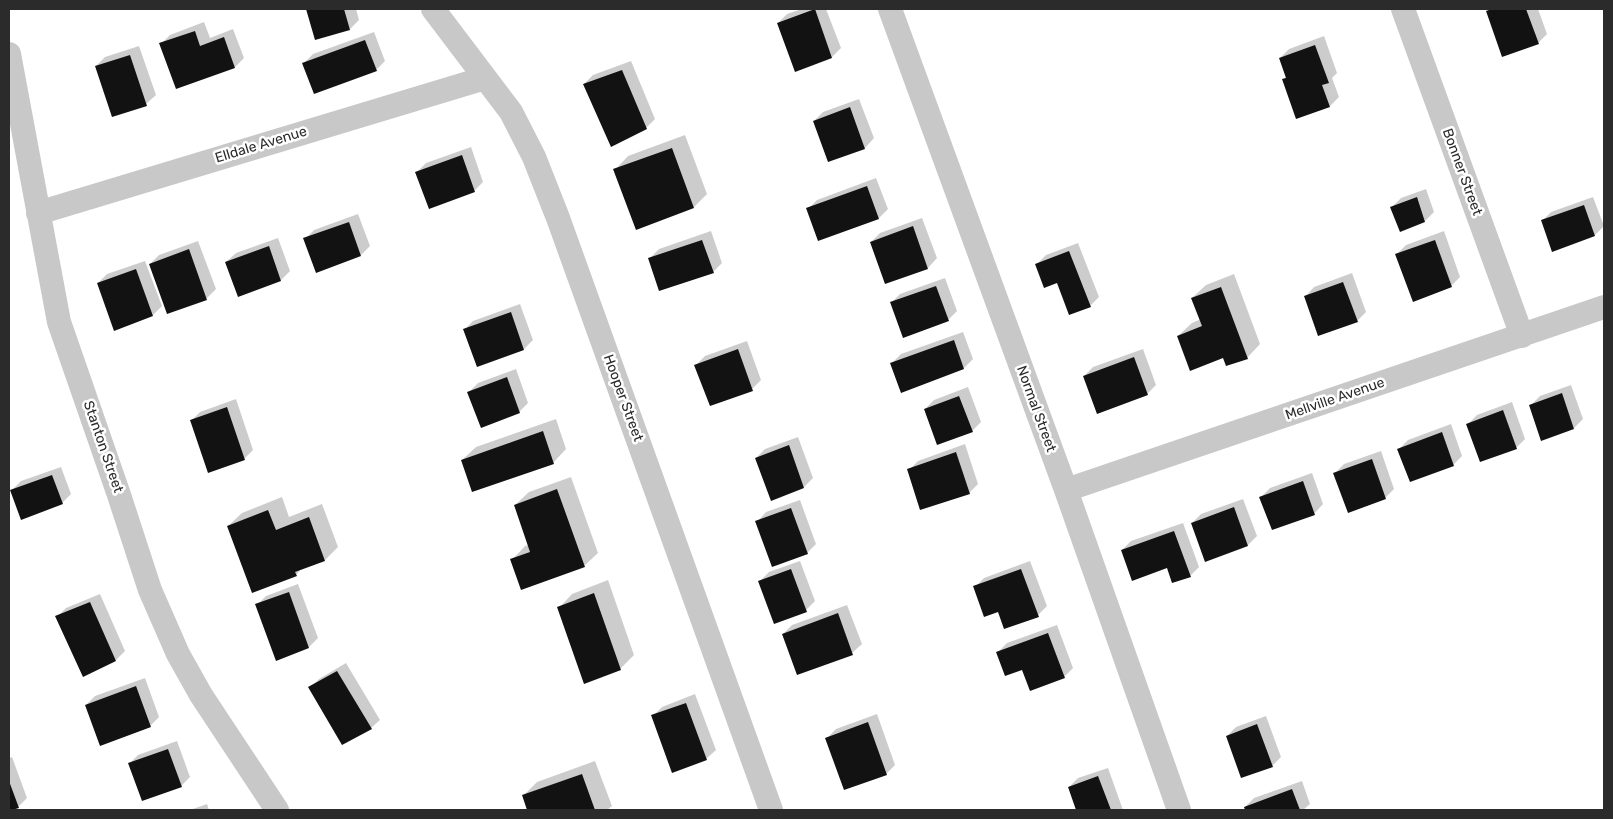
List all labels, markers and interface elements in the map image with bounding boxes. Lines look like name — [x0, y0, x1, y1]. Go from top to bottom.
street label: Elldale Avenue — [213, 123, 309, 167]
street label: Bonner Street — [1438, 126, 1486, 218]
street label: Hooper Street — [599, 352, 647, 444]
street label: Normal Street — [1013, 364, 1059, 454]
street label: Mellville Avenue — [1283, 374, 1387, 424]
street label: Stanton Street — [79, 399, 127, 495]

